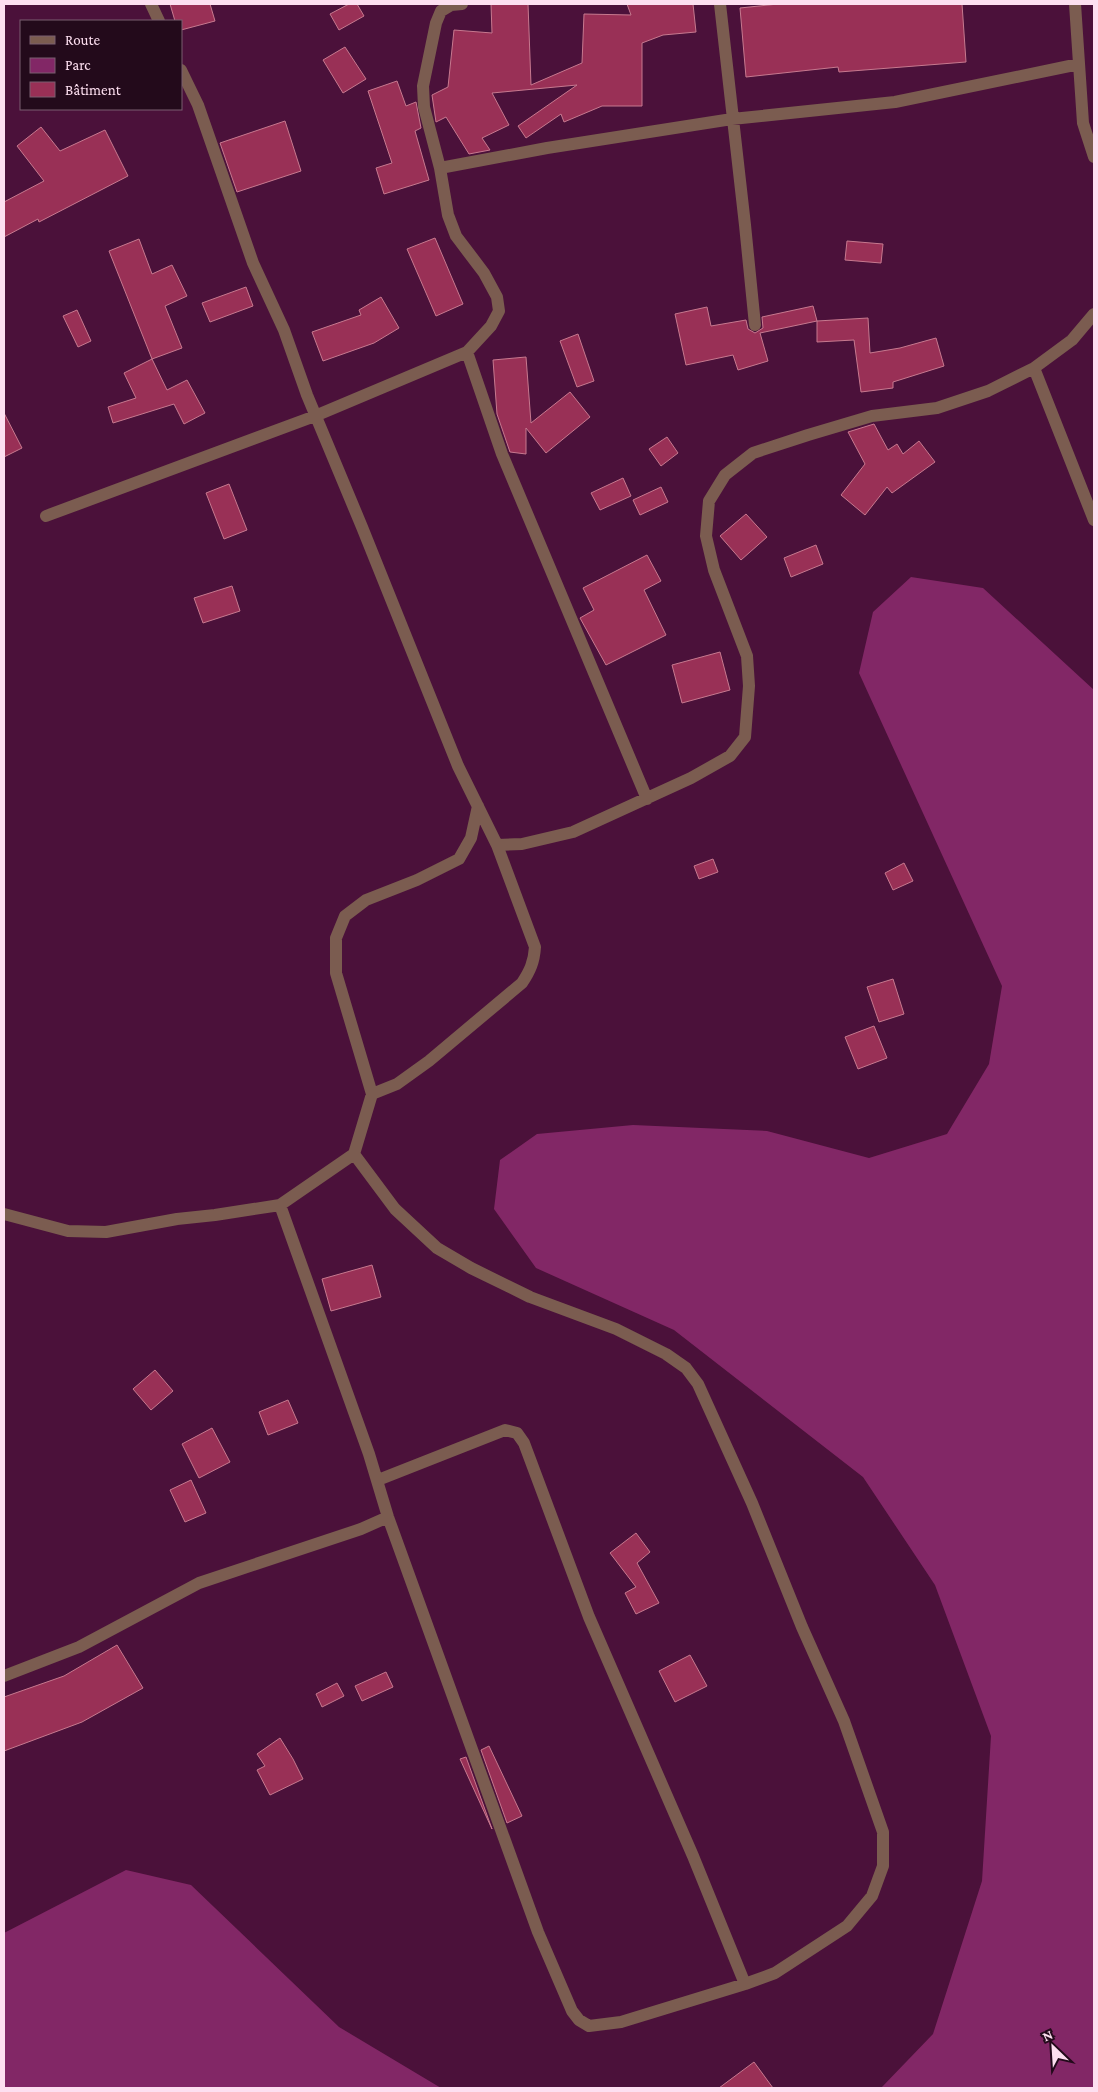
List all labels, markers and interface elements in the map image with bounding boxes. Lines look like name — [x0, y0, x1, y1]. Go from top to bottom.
legend — [20, 20, 182, 110]
text: Route — [65, 32, 100, 48]
text: Parc — [65, 57, 91, 73]
text: Bâtiment — [65, 82, 122, 98]
north arrow — [1028, 2022, 1078, 2072]
text: N — [1040, 2026, 1056, 2044]

